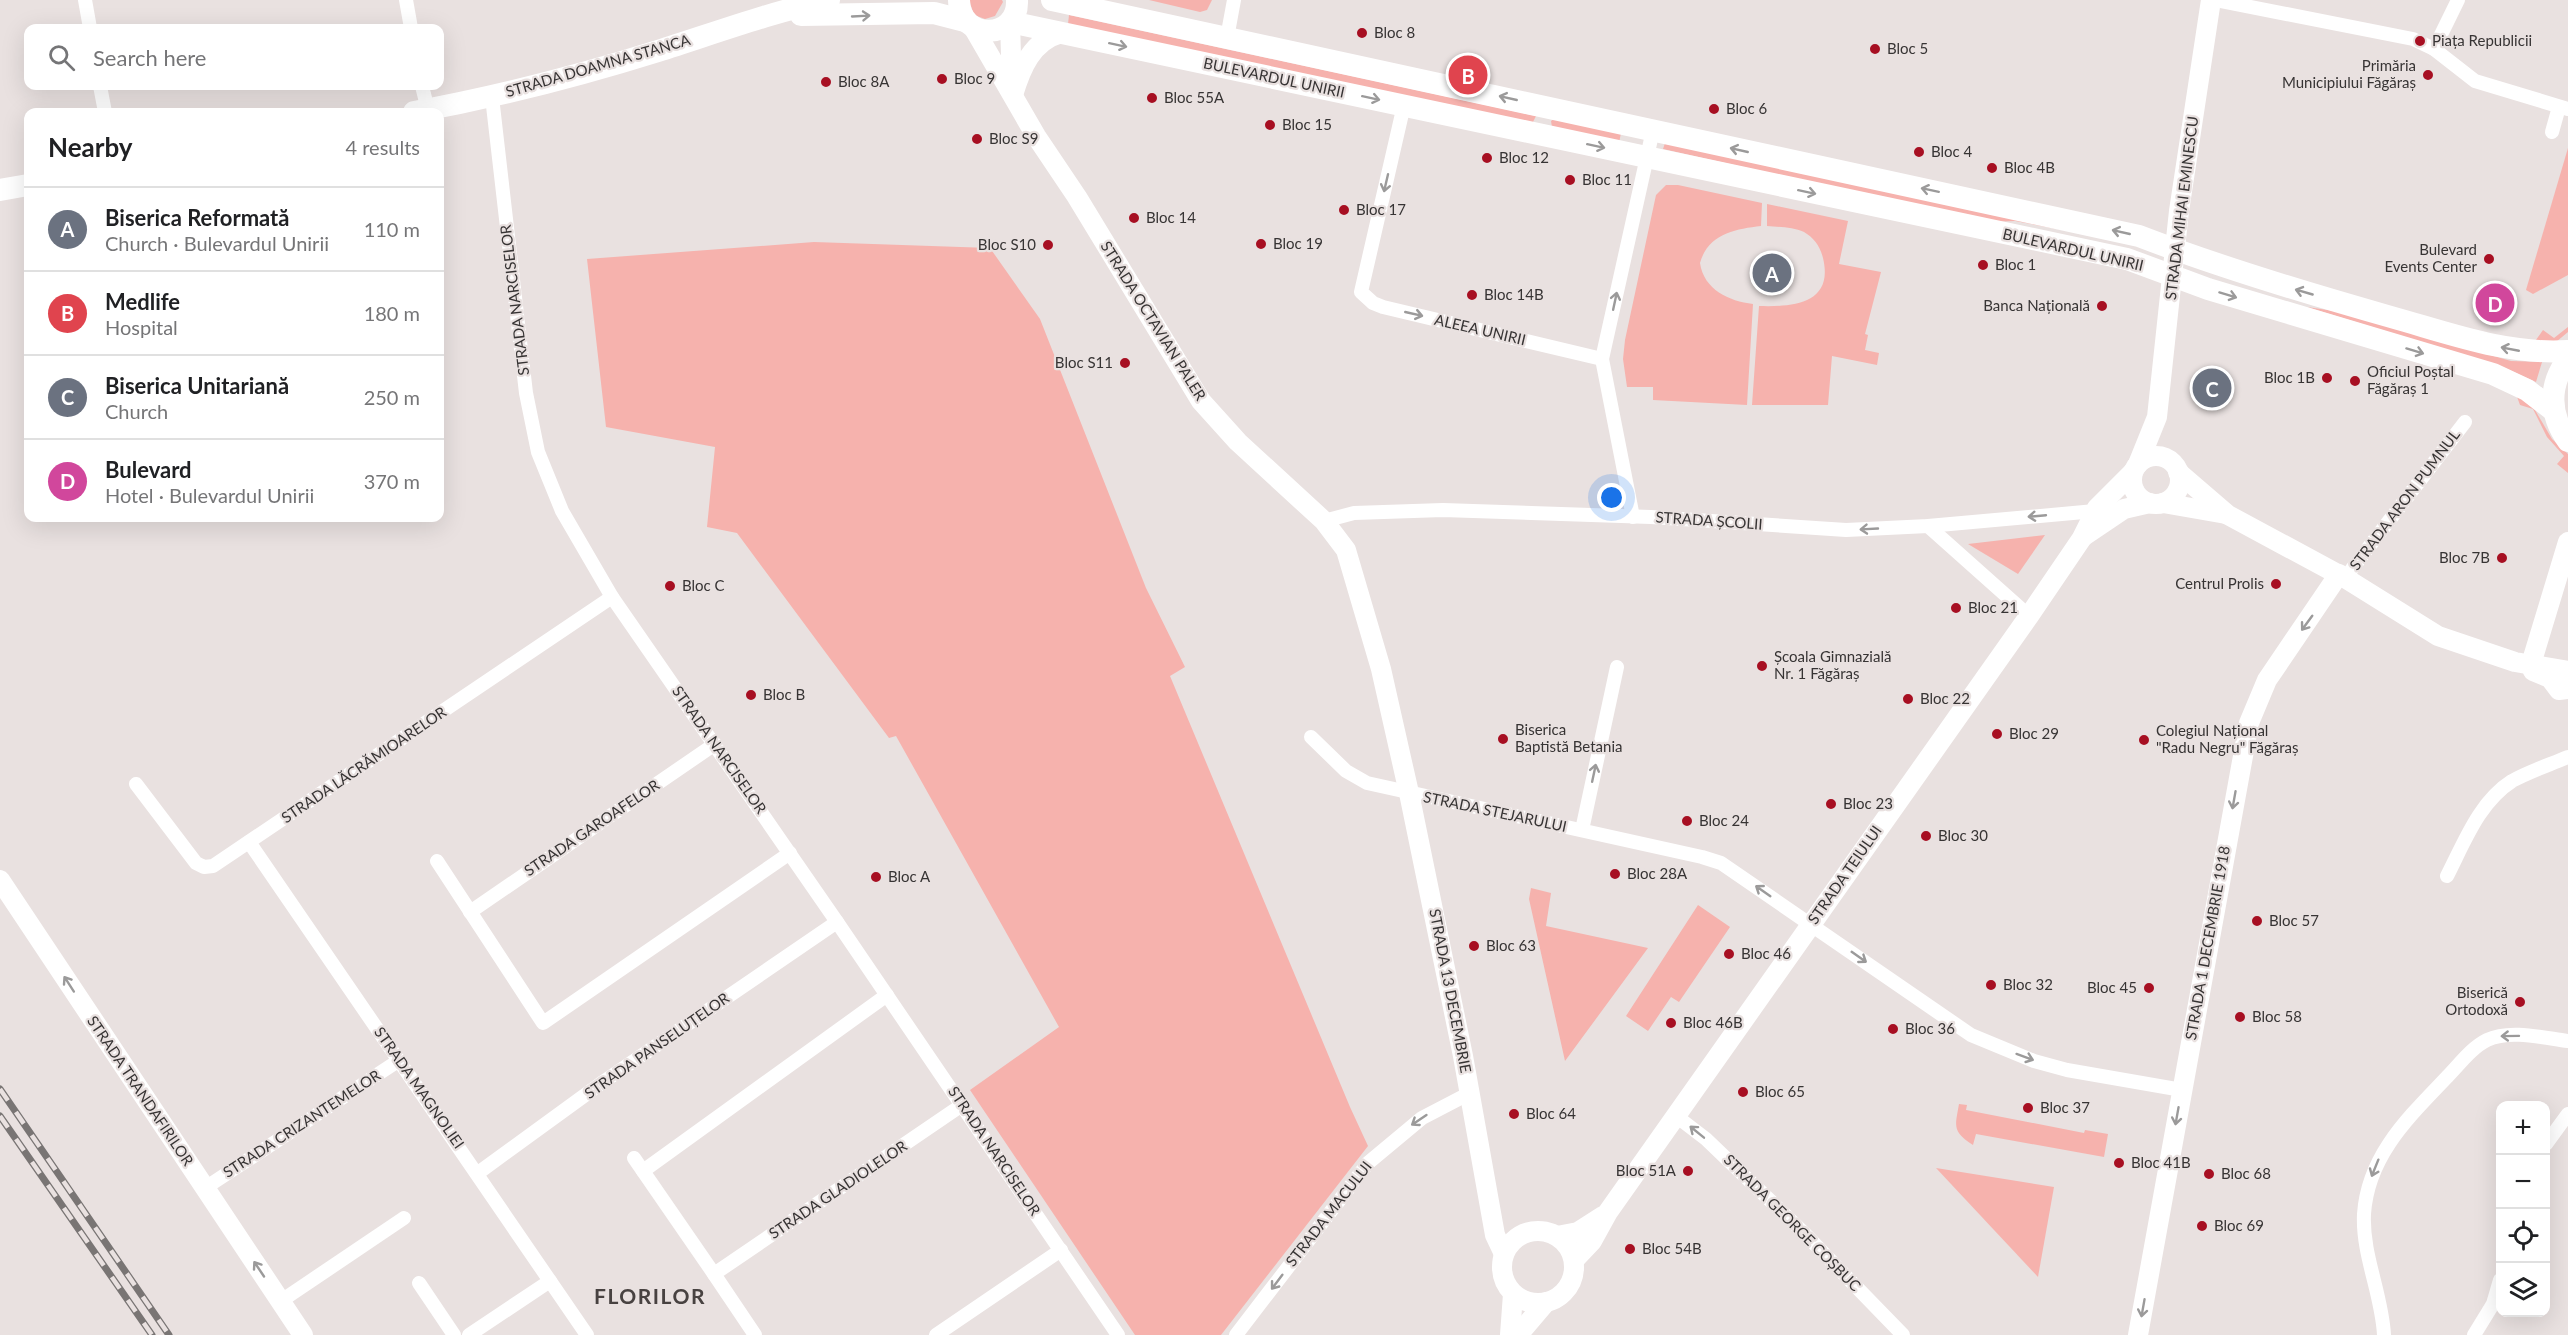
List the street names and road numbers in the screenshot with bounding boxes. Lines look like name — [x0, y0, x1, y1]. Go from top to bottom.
street label: STRADA DOAMNA STANCA — [503, 30, 693, 100]
street label: BULEVARDUL UNIRII — [1202, 53, 1347, 101]
street label: STRADA MIHAI EMINESCU — [2161, 115, 2201, 301]
street label: STRADA NARCISELOR — [496, 223, 532, 376]
street label: BULEVARDUL UNIRII — [2001, 224, 2145, 274]
street label: STRADA OCTAVIAN PALER — [1097, 238, 1211, 404]
street label: ALEEA UNIRII — [1433, 310, 1528, 348]
street label: STRADA ARON PUMNUL — [2345, 425, 2463, 573]
street label: STRADA ȘCOLII — [1655, 507, 1763, 533]
street label: STRADA NARCISELOR — [669, 682, 771, 817]
street label: STRADA LĂCRĂMIOARELOR — [278, 702, 450, 826]
street label: STRADA GAROAFELOR — [520, 775, 663, 879]
street label: STRADA STEJARULUI — [1422, 787, 1569, 835]
street label: STRADA TEIULUI — [1804, 822, 1885, 927]
street label: STRADA 1 DECEMBRIE 1918 — [2181, 844, 2233, 1041]
street label: STRADA 13 DECEMBRIE — [1426, 907, 1476, 1074]
street label: STRADA PANSELUȚELOR — [581, 988, 733, 1102]
street label: STRADA TRANDAFIRILOR — [84, 1012, 198, 1169]
street label: STRADA MAGNOLIEI — [371, 1023, 469, 1152]
street label: STRADA CRIZANTEMELOR — [219, 1065, 384, 1181]
street label: STRADA NARCISELOR — [945, 1083, 1045, 1219]
street label: STRADA GLADIOLELOR — [765, 1136, 910, 1242]
street label: STRADA GEORGE COȘBUC — [1721, 1150, 1865, 1294]
street label: STRADA MACULUI — [1282, 1157, 1375, 1270]

